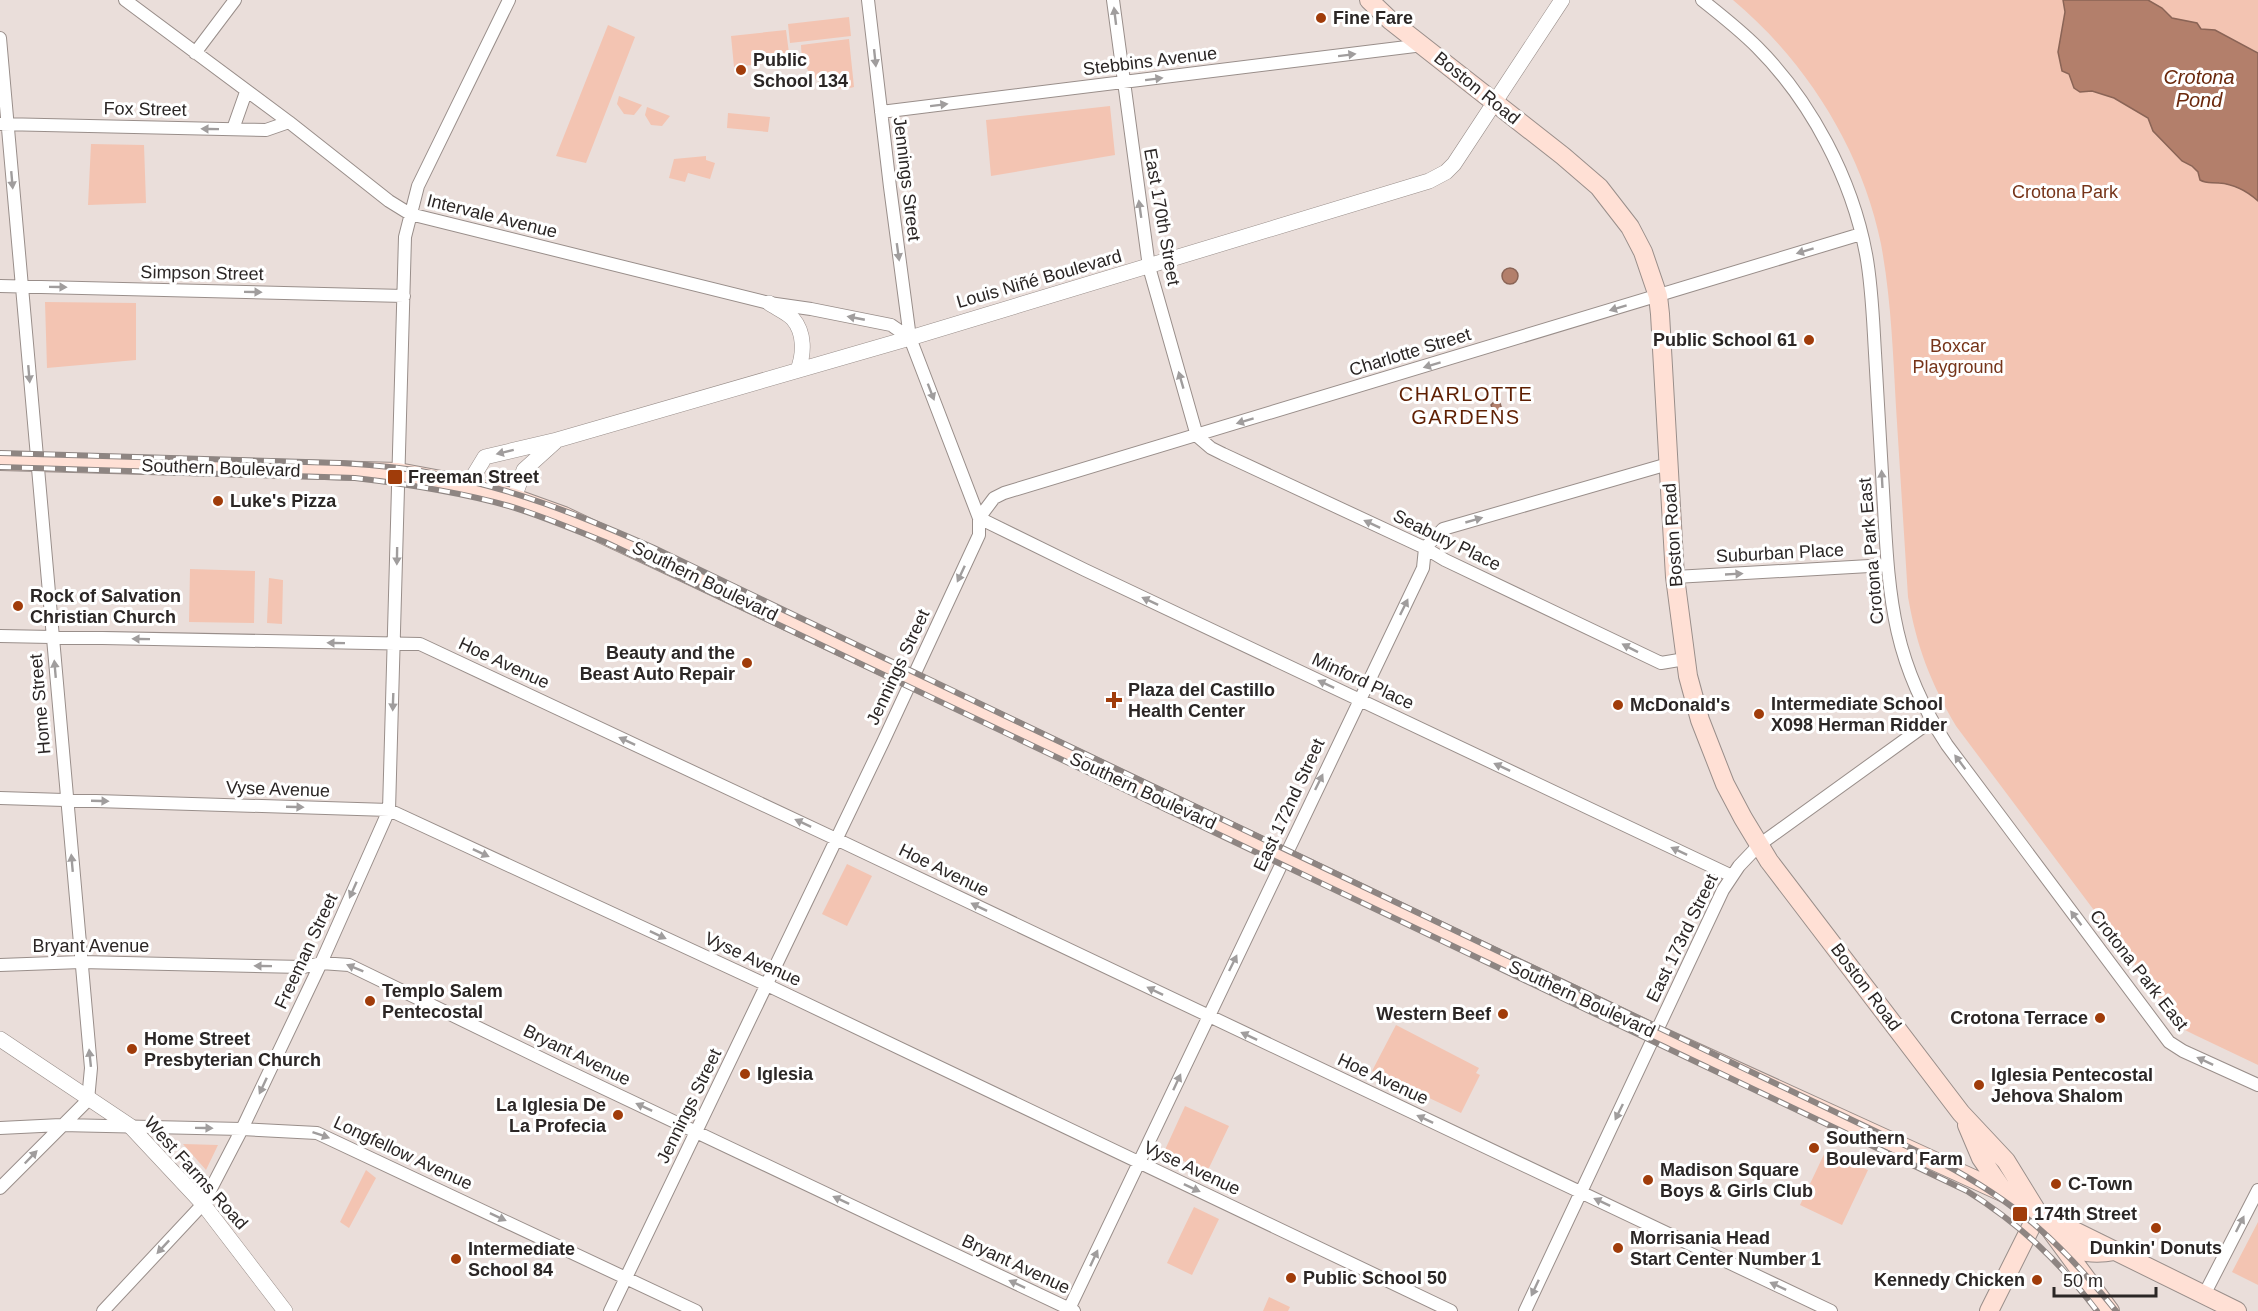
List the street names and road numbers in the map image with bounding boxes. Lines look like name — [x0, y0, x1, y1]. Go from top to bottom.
street label: Stebbins Avenue — [1082, 43, 1218, 79]
street label: Boston Road — [1430, 47, 1524, 129]
street label: Fox Street — [103, 98, 187, 120]
street label: Jennings Street — [889, 116, 925, 242]
street label: East 170th Street — [1140, 147, 1184, 287]
street label: Intervale Avenue — [425, 190, 559, 242]
street label: Louis Niñé Boulevard — [954, 246, 1124, 312]
street label: Simpson Street — [140, 262, 264, 284]
street label: Charlotte Street — [1347, 324, 1473, 380]
street label: Southern Boulevard — [141, 455, 301, 481]
street label: Crotona Park East — [1855, 477, 1887, 625]
street label: Boston Road — [1659, 482, 1687, 588]
street label: Seabury Place — [1390, 505, 1504, 575]
street label: Southern Boulevard — [629, 537, 781, 625]
street label: Suburban Place — [1716, 540, 1844, 566]
street label: Jennings Street — [863, 606, 933, 728]
street label: Hoe Avenue — [455, 633, 553, 693]
street label: Minford Place — [1309, 649, 1417, 713]
street label: Home Street — [26, 653, 54, 755]
street label: East 172nd Street — [1249, 735, 1329, 875]
street label: Southern Boulevard — [1067, 748, 1219, 834]
street label: Vyse Avenue — [226, 777, 330, 801]
street label: Hoe Avenue — [896, 840, 992, 900]
street label: East 173rd Street — [1642, 871, 1722, 1005]
street label: Freeman Street — [271, 890, 341, 1012]
street label: Crotona Park East — [2086, 906, 2192, 1034]
street label: Vyse Avenue — [702, 928, 804, 990]
street label: Bryant Avenue — [33, 936, 149, 956]
street label: Boston Road — [1827, 939, 1905, 1035]
street label: Southern Boulevard — [1506, 956, 1658, 1042]
street label: Bryant Avenue — [520, 1020, 634, 1090]
street label: Jennings Street — [653, 1045, 725, 1167]
street label: Hoe Avenue — [1334, 1049, 1432, 1109]
street label: Longfellow Avenue — [330, 1112, 476, 1194]
street label: West Farms Road — [140, 1113, 252, 1233]
street label: Vyse Avenue — [1141, 1137, 1243, 1199]
street label: Bryant Avenue — [959, 1230, 1073, 1298]

